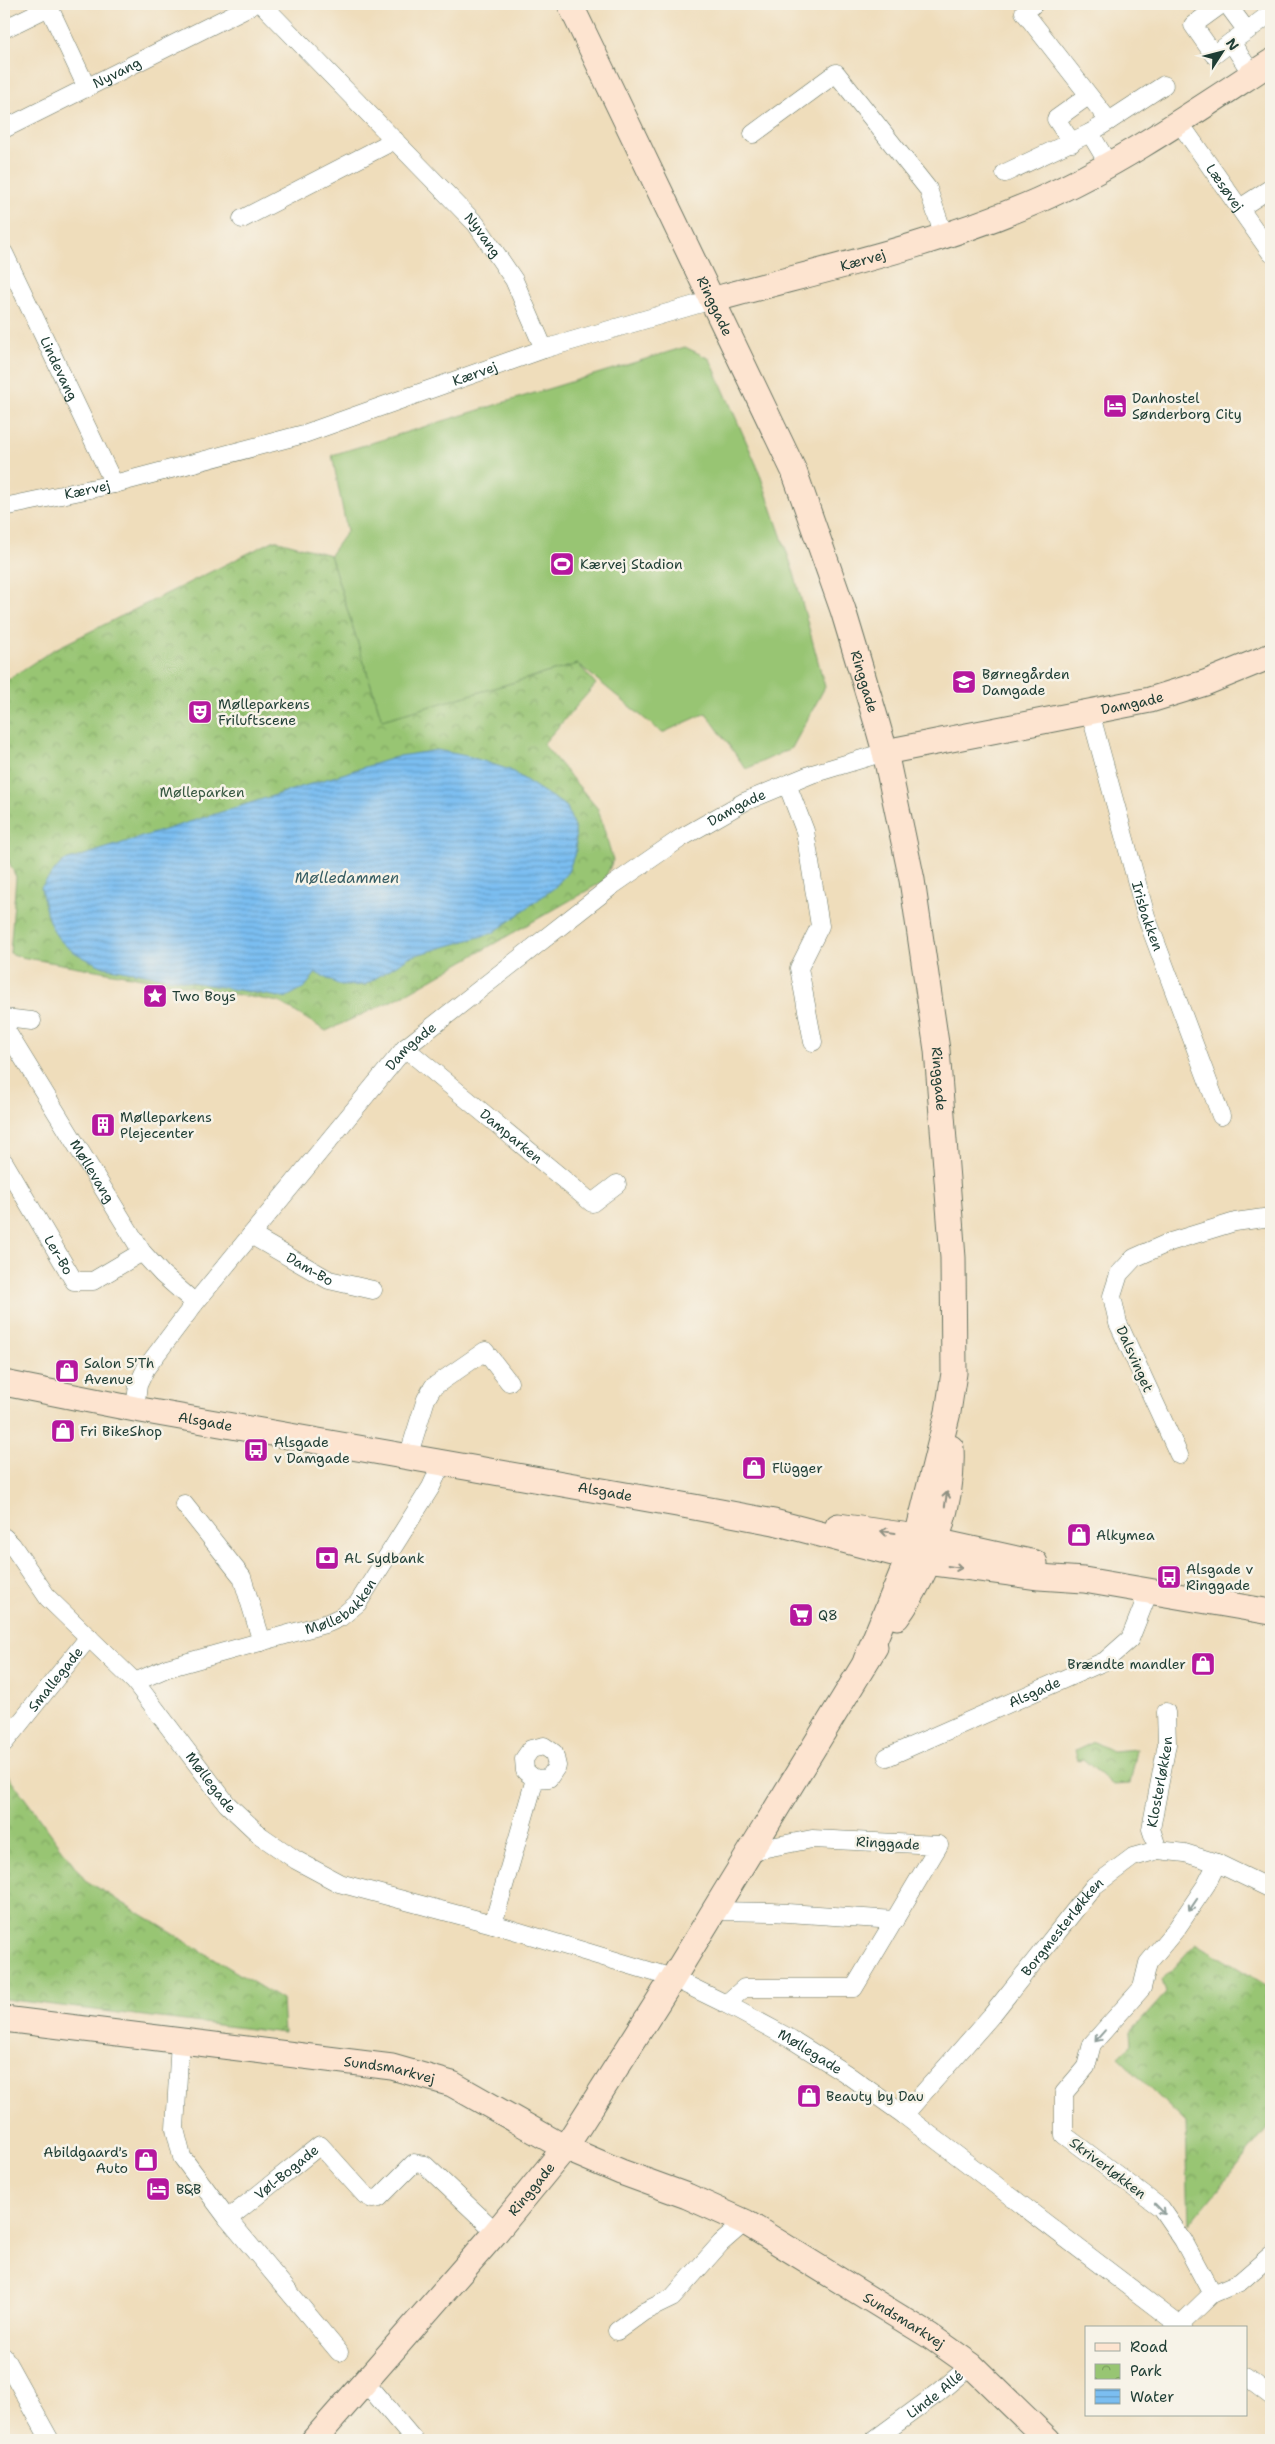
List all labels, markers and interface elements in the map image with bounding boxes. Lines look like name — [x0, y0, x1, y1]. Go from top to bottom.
north arrow — [1198, 28, 1248, 78]
text: N — [1222, 35, 1243, 54]
street label: Nyvang — [90, 53, 144, 92]
street label: Læsøvej — [1202, 160, 1248, 215]
street label: Nyvang — [461, 209, 505, 261]
street label: Kærvej — [838, 245, 888, 275]
street label: Ringgade — [693, 273, 737, 339]
street label: Lindevang — [36, 334, 82, 404]
street label: Kærvej — [450, 357, 500, 390]
place label: Danhostel Sønderborg City — [1132, 389, 1242, 423]
hotel icon: Danhostel Sønderborg City — [1102, 393, 1128, 419]
street label: Kærvej — [63, 476, 112, 503]
sports icon: Kærvej Stadion — [549, 551, 575, 577]
place label: Kærvej Stadion — [580, 555, 683, 573]
street label: Ringgade — [847, 648, 882, 715]
place label: Børnegården Damgade — [982, 665, 1070, 699]
school or university icon: Børnegården Damgade — [951, 669, 977, 695]
street label: Damgade — [1099, 687, 1166, 718]
place label: Mølleparkens Friluftscene — [218, 695, 310, 729]
theatre icon: Mølleparkens Friluftscene — [187, 699, 213, 725]
park label: Mølleparken — [160, 783, 245, 801]
street label: Damgade — [704, 785, 768, 830]
water label: Mølledammen — [295, 868, 399, 888]
street label: Irisbakken — [1128, 879, 1167, 954]
place icon: Two Boys — [142, 983, 168, 1009]
place label: Two Boys — [172, 987, 236, 1005]
street label: Damgade — [381, 1018, 440, 1074]
street label: Ringgade — [928, 1046, 951, 1112]
street label: Damparken — [476, 1105, 547, 1168]
place label: Mølleparkens Plejecenter — [120, 1108, 212, 1142]
building icon: Mølleparkens Plejecenter — [90, 1112, 116, 1138]
street label: Møllevang — [66, 1136, 119, 1206]
street label: Ler-Bo — [40, 1232, 77, 1278]
street label: Dam-Bo — [283, 1248, 337, 1290]
street label: Dalsvinget — [1112, 1323, 1158, 1395]
place label: Salon 5'Th Avenue — [84, 1354, 155, 1388]
shop icon: Salon 5'Th Avenue — [54, 1358, 80, 1384]
street label: Alsgade — [177, 1408, 234, 1435]
shop icon: Fri BikeShop — [50, 1418, 76, 1444]
place label: Fri BikeShop — [80, 1422, 162, 1440]
place label: Alsgade v Damgade — [274, 1433, 350, 1467]
bus stop icon: Alsgade v Damgade — [243, 1437, 269, 1463]
shop icon: Flügger — [741, 1455, 767, 1481]
place label: Flügger — [772, 1459, 823, 1477]
street label: Alsgade — [577, 1478, 634, 1505]
one-way arrow — [941, 1492, 951, 1508]
shop icon: Alkymea — [1066, 1522, 1092, 1548]
place label: Alkymea — [1096, 1526, 1155, 1544]
one-way arrow — [880, 1527, 896, 1537]
bank icon: AL Sydbank — [314, 1545, 340, 1571]
place label: AL Sydbank — [344, 1549, 424, 1567]
place label: Alsgade v Ringgade — [1186, 1560, 1254, 1594]
one-way arrow — [947, 1562, 963, 1572]
bus stop icon: Alsgade v Ringgade — [1156, 1564, 1182, 1590]
street label: Møllebakken — [303, 1575, 380, 1638]
supermarket icon: Q8 — [788, 1602, 814, 1628]
place label: Q8 — [818, 1606, 838, 1624]
street label: Smallegade — [24, 1643, 87, 1715]
shop icon: Brændte mandler — [1190, 1651, 1216, 1677]
place label: Brændte mandler — [1067, 1655, 1186, 1673]
street label: Alsgade — [1006, 1673, 1063, 1711]
street label: Klosterløkken — [1142, 1736, 1176, 1829]
street label: Møllegade — [182, 1748, 240, 1817]
street label: Ringgade — [855, 1832, 921, 1854]
street label: Borgmesterløkken — [1017, 1873, 1107, 1980]
one-way arrow — [1188, 1898, 1198, 1912]
street label: Møllegade — [775, 2025, 846, 2078]
one-way arrow — [1094, 2029, 1106, 2042]
street label: Sundsmarkvej — [343, 2052, 437, 2088]
shop icon: Beauty by Dau — [796, 2083, 822, 2109]
place label: Beauty by Dau — [826, 2087, 924, 2105]
street label: Skriverløkken — [1066, 2133, 1150, 2203]
street label: Vøl-Bogade — [251, 2141, 322, 2203]
place label: Abildgaard's Auto — [43, 2143, 128, 2177]
shop icon: Abildgaard's Auto — [133, 2147, 159, 2173]
street label: Ringgade — [504, 2158, 559, 2220]
hotel icon: B&B — [145, 2176, 171, 2202]
place label: B&B — [176, 2180, 201, 2198]
one-way arrow — [1154, 2203, 1166, 2215]
street label: Sundsmarkvej — [860, 2288, 948, 2353]
legend — [1085, 2326, 1248, 2416]
text: Road — [1130, 2337, 1168, 2357]
text: Park — [1130, 2361, 1162, 2381]
street label: Linde Allé — [903, 2366, 967, 2422]
text: Water — [1130, 2387, 1174, 2407]

